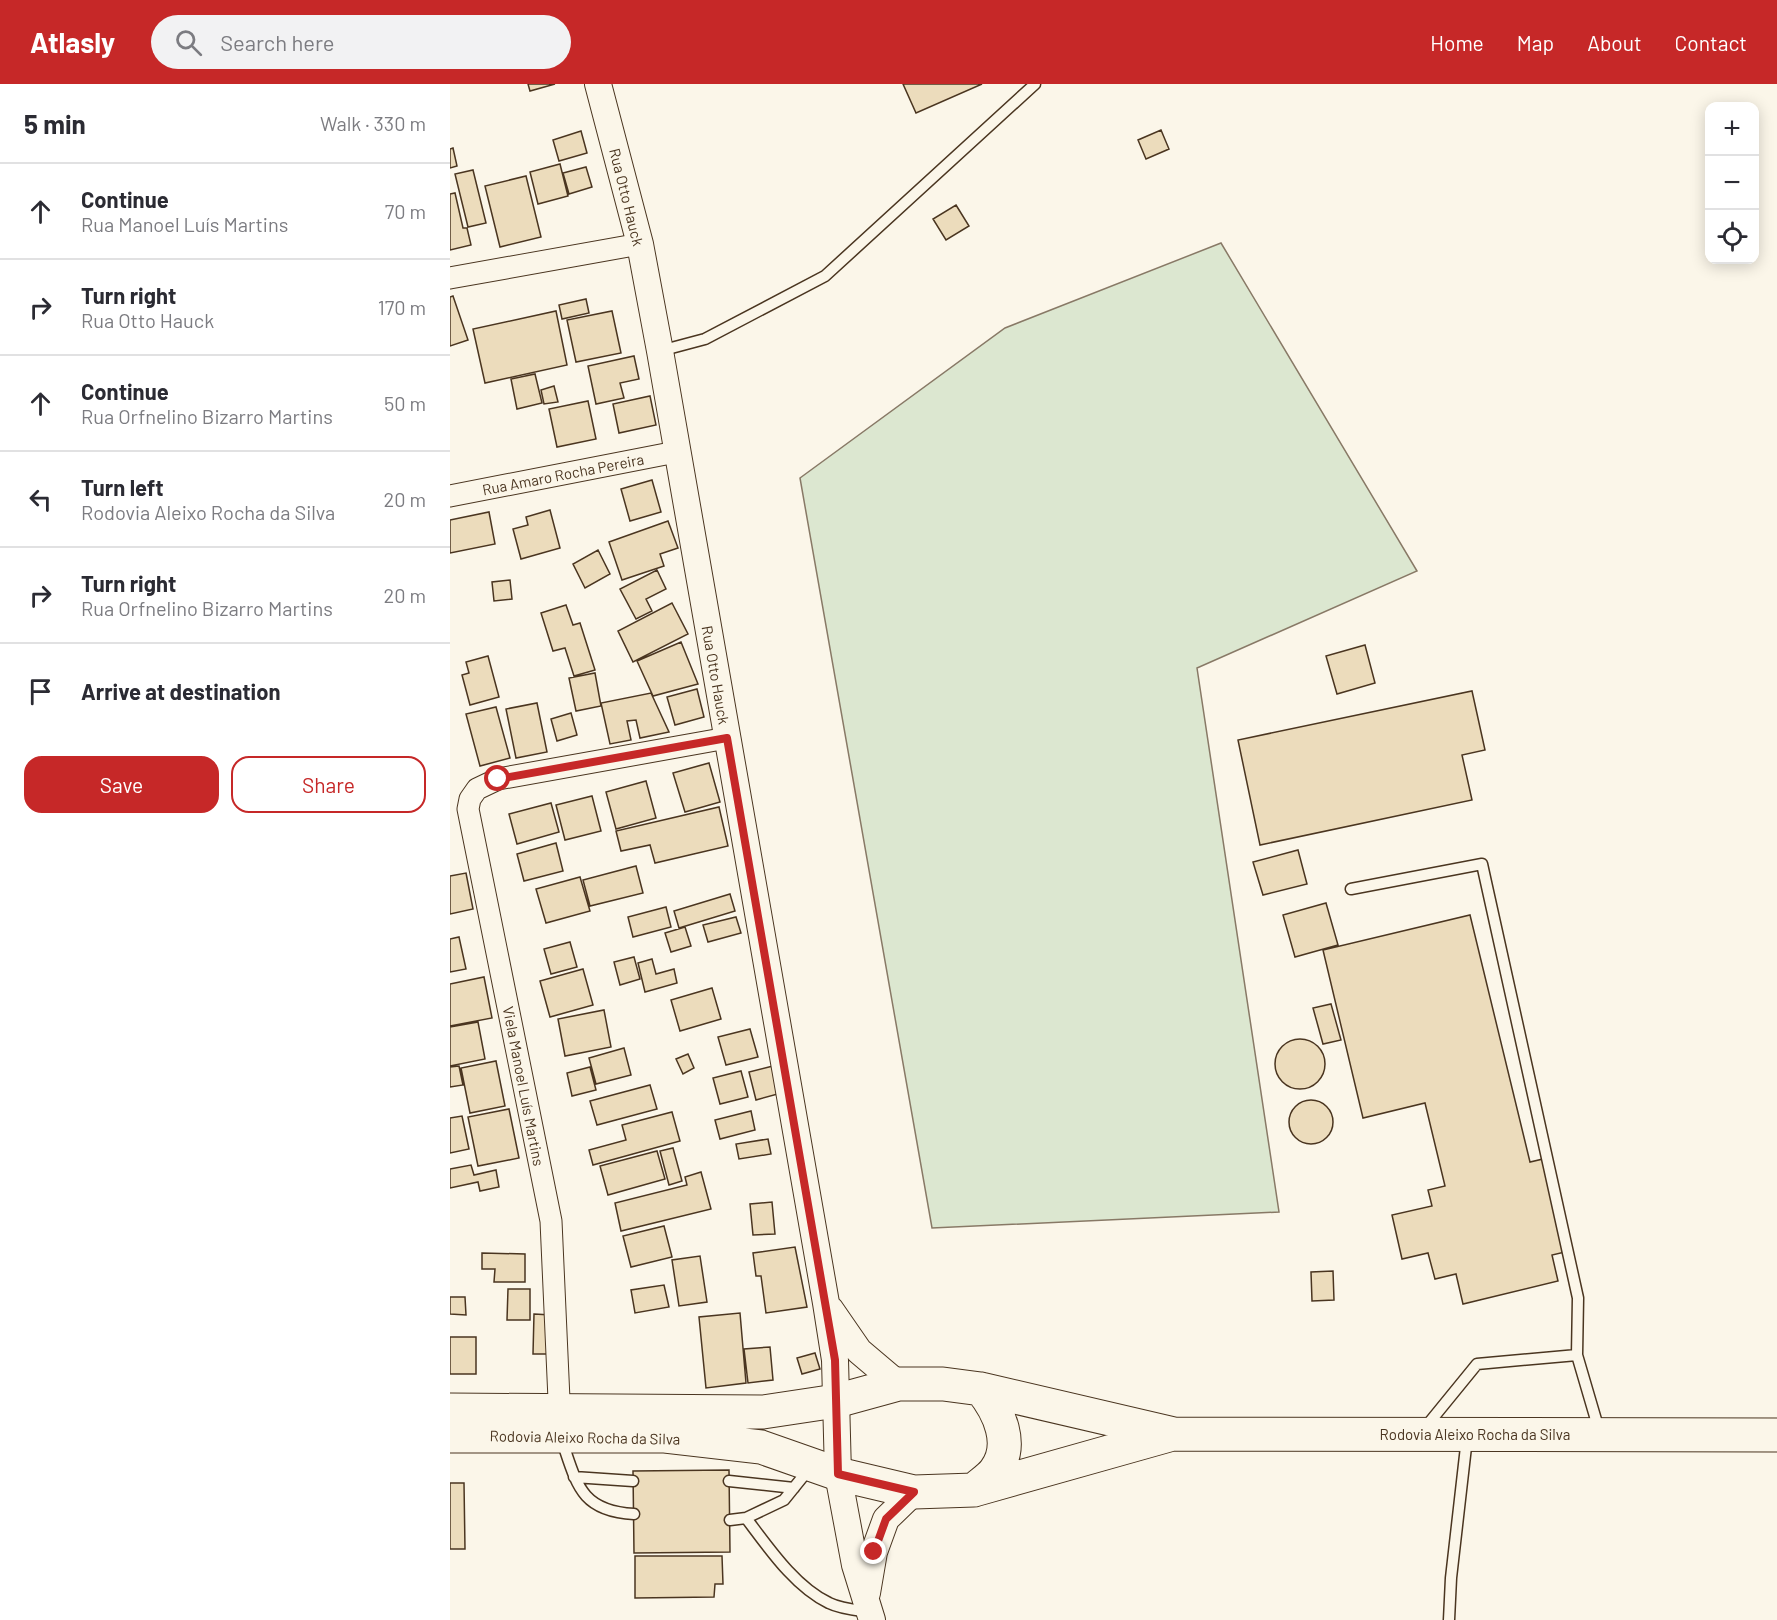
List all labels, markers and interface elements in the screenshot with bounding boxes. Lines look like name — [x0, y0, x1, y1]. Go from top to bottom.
search box — [151, 15, 571, 69]
text: Atlasly — [30, 25, 115, 59]
icon: search — [172, 26, 205, 59]
text: Search here — [220, 29, 335, 55]
text: Home — [1430, 30, 1484, 55]
text: Map — [1517, 30, 1554, 55]
text: About — [1587, 30, 1642, 55]
text: Contact — [1675, 30, 1747, 55]
map controls — [1705, 102, 1759, 264]
button: + — [1705, 102, 1759, 156]
text: 5 min — [24, 108, 86, 139]
text: Walk · 330 m — [320, 111, 426, 135]
street label: Rua Otto Hauck — [606, 146, 648, 248]
button: − — [1705, 156, 1759, 210]
text: Continue — [81, 186, 169, 212]
icon: ahead — [24, 195, 57, 228]
text: 70 m — [385, 199, 426, 223]
button: locate — [1705, 210, 1759, 264]
text: Rua Manoel Luís Martins — [81, 212, 288, 236]
text: Turn right — [81, 282, 176, 308]
icon: right — [24, 291, 57, 324]
text: 170 m — [378, 295, 426, 319]
text: Rua Otto Hauck — [81, 308, 214, 332]
text: Continue — [81, 378, 169, 404]
icon: ahead — [24, 387, 57, 420]
text: 50 m — [384, 391, 426, 415]
text: Rua Orfnelino Bizarro Martins — [81, 404, 333, 428]
street label: Rua Amaro Rocha Pereira — [481, 449, 645, 499]
text: Turn left — [81, 474, 164, 500]
icon: left — [24, 483, 57, 516]
text: 20 m — [383, 487, 426, 511]
text: Rodovia Aleixo Rocha da Silva — [81, 500, 335, 524]
text: Turn right — [81, 570, 176, 596]
icon: right — [24, 579, 57, 612]
text: 20 m — [383, 583, 426, 607]
text: Rua Orfnelino Bizarro Martins — [81, 596, 333, 620]
street label: Rua Otto Hauck — [698, 624, 734, 726]
icon: arrive — [24, 675, 57, 708]
text: Arrive at destination — [81, 678, 280, 704]
button: Save — [24, 756, 219, 813]
button: Share — [231, 756, 426, 813]
route start — [484, 765, 510, 791]
street label: Viela Manoel Luís Martins — [500, 1005, 548, 1167]
street label: Rodovia Aleixo Rocha da Silva — [1380, 1425, 1570, 1443]
street label: Rodovia Aleixo Rocha da Silva — [489, 1426, 681, 1448]
route end — [860, 1538, 886, 1564]

